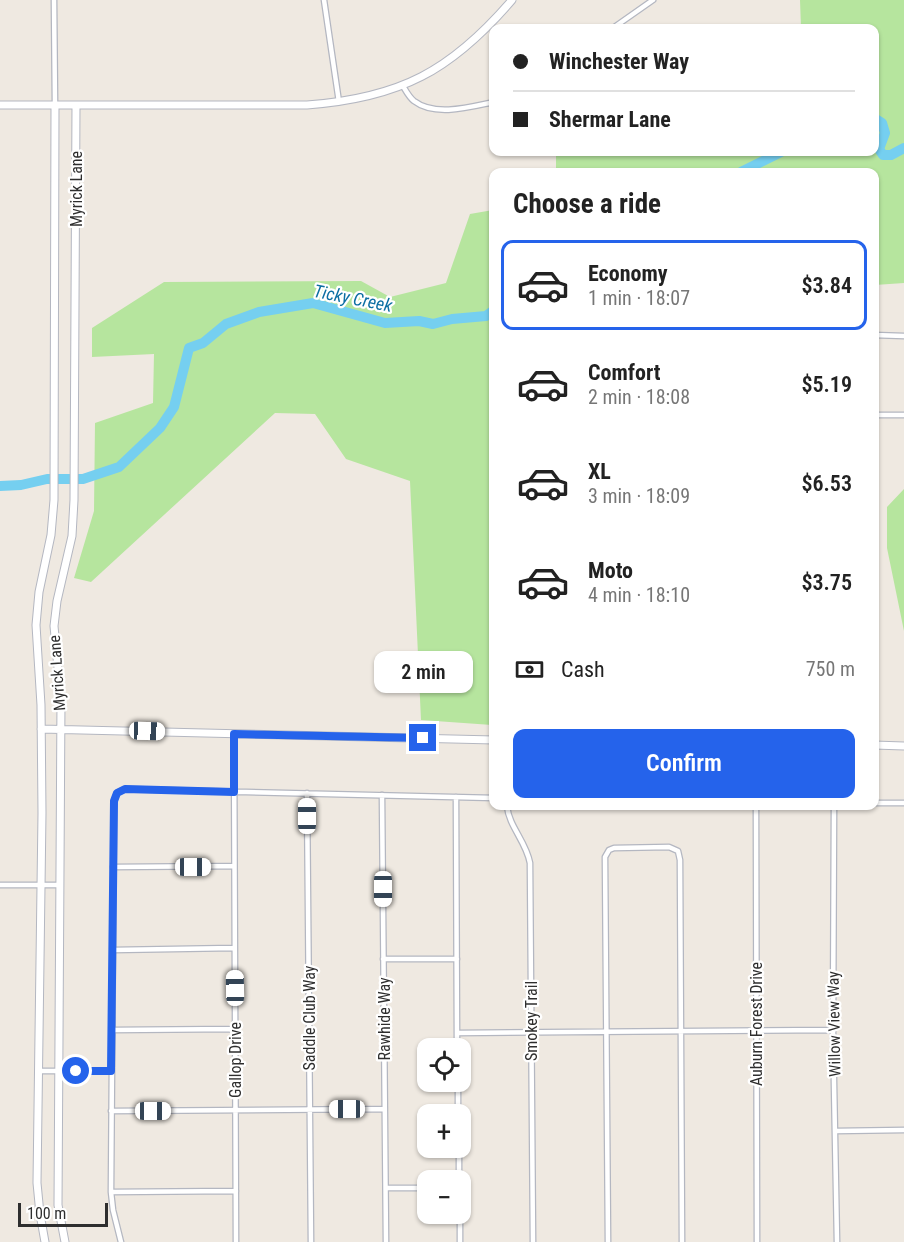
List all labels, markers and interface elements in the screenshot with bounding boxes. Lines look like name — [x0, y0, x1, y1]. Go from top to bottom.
text: Winchester Way — [549, 49, 689, 74]
text: Shermar Lane — [549, 107, 671, 132]
street label: Myrick Lane — [67, 151, 86, 227]
text: Choose a ride — [513, 188, 661, 220]
icon: car — [516, 258, 570, 312]
text: Economy — [588, 261, 668, 286]
text: $3.84 — [801, 273, 852, 298]
water label: Ticky Creek — [312, 280, 395, 316]
text: 1 min · 18:07 — [588, 286, 690, 310]
icon: car — [516, 357, 570, 411]
text: Comfort — [588, 360, 661, 385]
text: $5.19 — [801, 372, 852, 397]
text: 2 min · 18:08 — [588, 385, 690, 409]
icon: car — [516, 456, 570, 510]
text: XL — [588, 459, 611, 484]
text: $6.53 — [801, 471, 852, 496]
text: 3 min · 18:09 — [588, 484, 690, 508]
icon: car — [516, 555, 570, 609]
text: Moto — [588, 558, 633, 583]
text: $3.75 — [801, 570, 852, 595]
text: 4 min · 18:10 — [588, 583, 690, 607]
street label: Myrick Lane — [45, 634, 69, 712]
callout: 2 min — [374, 651, 472, 693]
icon: cash — [513, 653, 546, 686]
text: Cash — [561, 657, 605, 682]
text: 750 m — [806, 657, 855, 681]
text: 2 min — [401, 660, 446, 684]
car — [129, 721, 165, 741]
route end — [409, 724, 436, 751]
button: Confirm — [513, 729, 855, 798]
car — [298, 798, 316, 834]
car — [175, 858, 211, 876]
car — [374, 871, 392, 907]
street label: Auburn Forest Drive — [747, 962, 766, 1086]
street label: Saddle Club Way — [300, 965, 319, 1070]
car — [226, 970, 244, 1006]
street label: Willow View Way — [824, 971, 844, 1077]
street label: Rawhide Way — [375, 977, 394, 1061]
street label: Smokey Trail — [522, 981, 541, 1061]
street label: Gallop Drive — [226, 1022, 245, 1098]
map controls — [417, 1038, 471, 1224]
button: locate — [417, 1038, 471, 1092]
route start — [62, 1057, 89, 1084]
car — [329, 1100, 365, 1118]
car — [135, 1102, 171, 1120]
button: + — [417, 1104, 471, 1158]
button: − — [417, 1170, 471, 1224]
scale bar — [18, 1200, 108, 1228]
text: 100 m — [27, 1204, 66, 1223]

